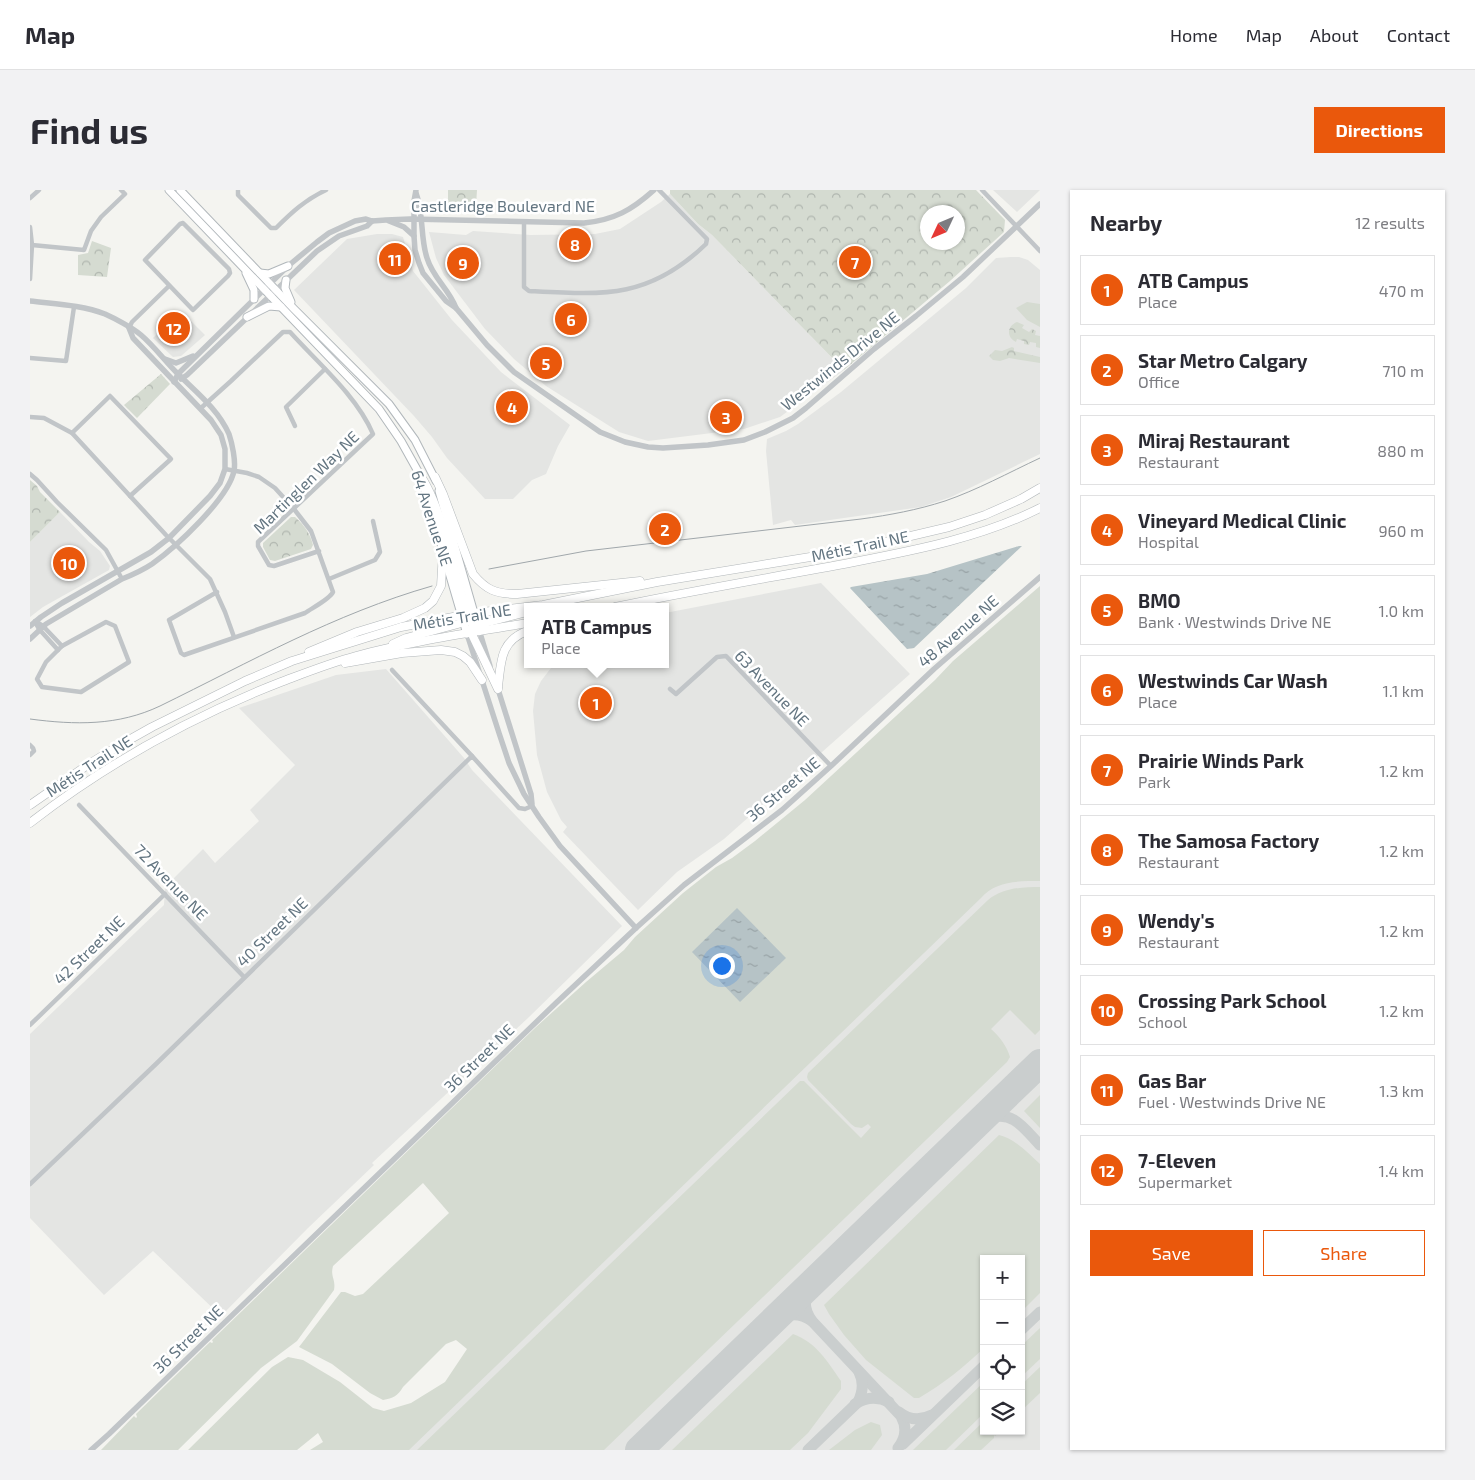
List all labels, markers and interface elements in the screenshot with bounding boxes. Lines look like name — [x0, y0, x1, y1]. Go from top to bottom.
text: Map — [25, 20, 75, 49]
text: Home — [1170, 24, 1218, 46]
text: Map — [1246, 24, 1282, 46]
text: About — [1310, 24, 1359, 46]
text: Contact — [1387, 24, 1450, 46]
button: Directions — [1314, 107, 1445, 153]
text: Find us — [30, 109, 148, 151]
street label: Castleridge Boulevard NE — [411, 196, 595, 215]
north arrow — [920, 205, 965, 250]
text: Nearby — [1090, 210, 1162, 235]
text: 12 results — [1355, 213, 1425, 232]
pin: 8 — [559, 225, 591, 263]
pin: 11 — [379, 240, 411, 278]
pin: 7 — [839, 243, 871, 281]
pin: 9 — [447, 244, 479, 282]
text: ATB Campus — [1138, 269, 1249, 292]
text: 1 — [1104, 281, 1110, 300]
text: 470 m — [1379, 281, 1424, 300]
text: Place — [1138, 292, 1177, 311]
pin: 6 — [555, 300, 587, 338]
street label: Westwinds Drive NE — [777, 307, 903, 414]
pin: 12 — [158, 309, 190, 347]
pin: 5 — [530, 344, 562, 382]
text: Star Metro Calgary — [1138, 349, 1308, 372]
text: 2 — [1102, 361, 1112, 380]
text: 710 m — [1382, 361, 1424, 380]
text: Office — [1138, 372, 1180, 391]
pin: 4 — [496, 388, 528, 426]
pin: 3 — [710, 398, 742, 436]
street label: Martinglen Way NE — [249, 426, 362, 537]
text: Miraj Restaurant — [1138, 429, 1290, 452]
text: 3 — [1102, 441, 1112, 460]
text: 880 m — [1377, 441, 1424, 460]
text: Restaurant — [1138, 452, 1219, 471]
street label: 64 Avenue NE — [408, 468, 457, 568]
text: Vineyard Medical Clinic — [1138, 509, 1346, 532]
pin: 2 — [649, 510, 681, 548]
text: 4 — [1102, 521, 1112, 540]
text: 960 m — [1378, 521, 1424, 540]
street label: Métis Trail NE — [809, 526, 910, 565]
text: Hospital — [1138, 532, 1199, 551]
pin: 10 — [53, 544, 85, 582]
text: BMO — [1138, 589, 1181, 612]
street label: 48 Avenue NE — [914, 591, 1002, 671]
street label: Métis Trail NE — [411, 599, 512, 634]
text: 5 — [1103, 601, 1111, 620]
text: 1.0 km — [1379, 601, 1424, 620]
popup — [524, 603, 669, 668]
text: Bank · Westwinds Drive NE — [1138, 612, 1332, 631]
text: ATB Campus — [541, 615, 652, 638]
text: Place — [541, 638, 581, 657]
street label: 63 Avenue NE — [731, 646, 813, 730]
text: Westwinds Car Wash — [1138, 669, 1328, 692]
text: 6 — [1102, 681, 1112, 700]
text: 1.1 km — [1383, 681, 1424, 700]
pin: 1 — [580, 684, 612, 722]
text: Place — [1138, 692, 1177, 711]
street label: Métis Trail NE — [42, 731, 136, 801]
text: Prairie Winds Park — [1138, 749, 1304, 772]
street label: 36 Street NE — [742, 752, 823, 825]
text: 7 — [1103, 761, 1111, 780]
text: 1.2 km — [1379, 761, 1424, 780]
text: Park — [1138, 772, 1171, 791]
text: The Samosa Factory — [1138, 829, 1319, 852]
street label: 72 Avenue NE — [131, 840, 212, 923]
text: 8 — [1102, 841, 1112, 860]
text: 1.2 km — [1379, 841, 1424, 860]
text: Restaurant — [1138, 852, 1219, 871]
street label: 40 Street NE — [232, 893, 311, 970]
text: Wendy's — [1138, 909, 1215, 932]
street label: 42 Street NE — [49, 911, 128, 988]
text: 9 — [1102, 921, 1112, 940]
text: 1.2 km — [1379, 921, 1424, 940]
text: Restaurant — [1138, 932, 1219, 951]
your location — [709, 953, 735, 979]
text: Crossing Park School — [1138, 989, 1326, 1012]
text: 10 — [1098, 1001, 1116, 1020]
text: 1.2 km — [1379, 1001, 1424, 1020]
text: School — [1138, 1012, 1187, 1031]
street label: 36 Street NE — [440, 1020, 518, 1096]
text: Gas Bar — [1138, 1069, 1206, 1092]
text: 11 — [1100, 1081, 1114, 1100]
text: 1.3 km — [1379, 1081, 1424, 1100]
text: Fuel · Westwinds Drive NE — [1138, 1092, 1326, 1111]
text: 7-Eleven — [1138, 1149, 1216, 1172]
text: 12 — [1099, 1161, 1115, 1180]
text: 1.4 km — [1379, 1161, 1424, 1180]
text: Supermarket — [1138, 1172, 1232, 1191]
button: Save — [1090, 1230, 1253, 1276]
button: Share — [1263, 1230, 1425, 1276]
map controls — [980, 1255, 1025, 1435]
button: + — [980, 1255, 1025, 1300]
button: − — [980, 1300, 1025, 1345]
street label: 36 Street NE — [149, 1301, 227, 1377]
button: locate — [980, 1345, 1025, 1390]
button: layers — [980, 1390, 1025, 1435]

